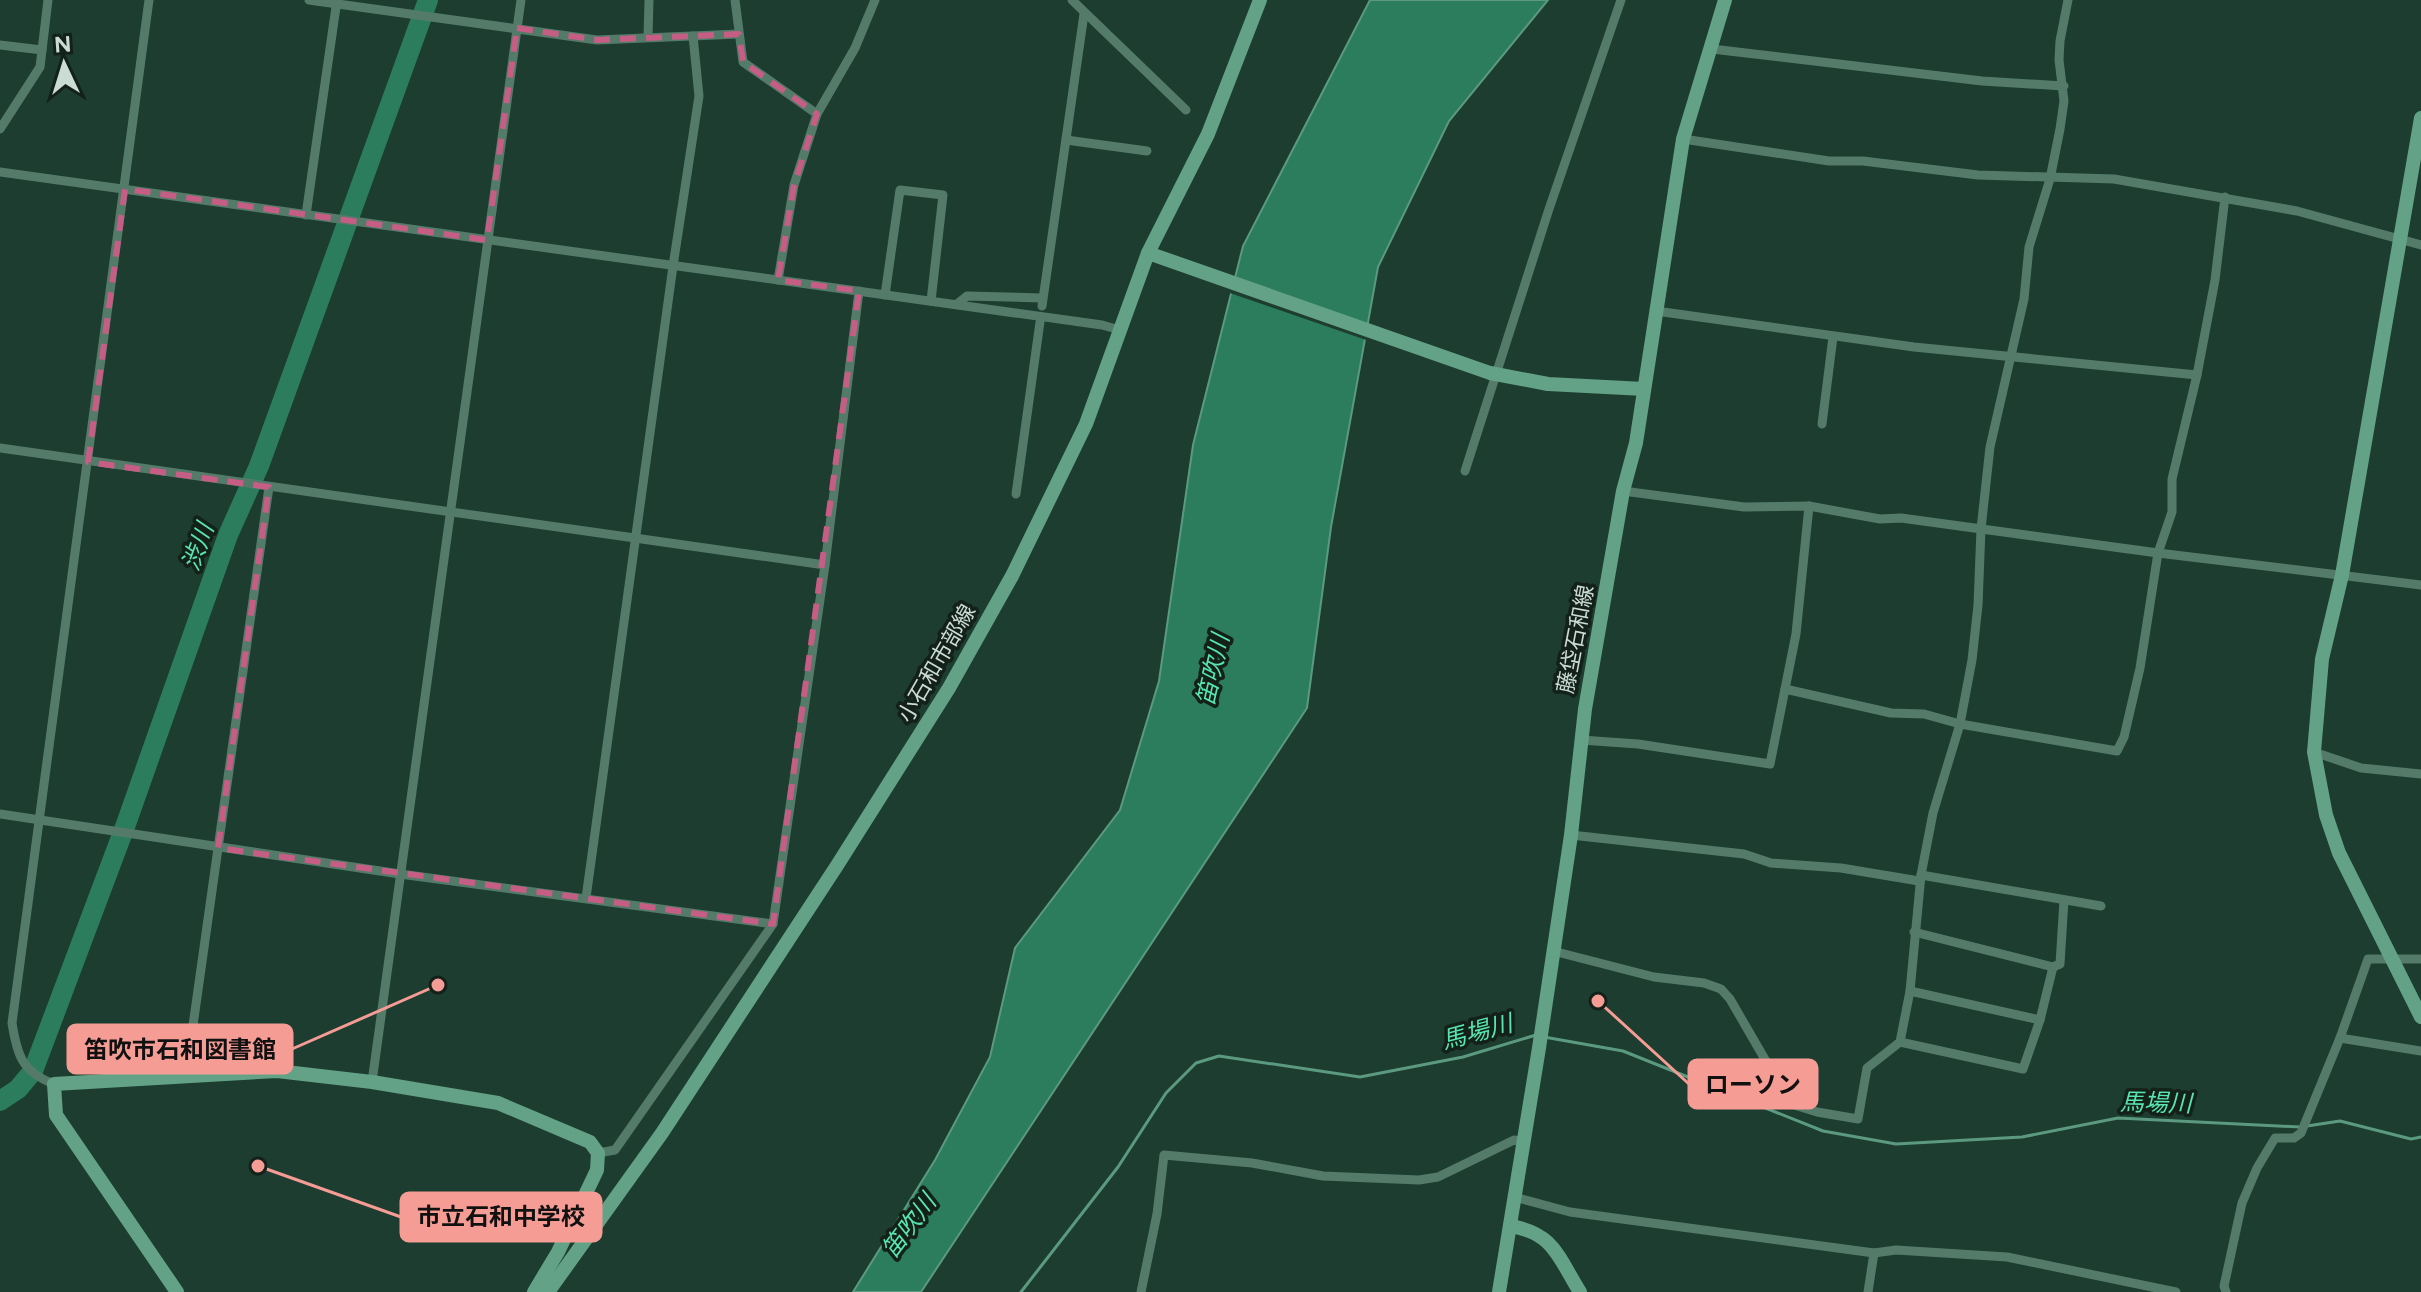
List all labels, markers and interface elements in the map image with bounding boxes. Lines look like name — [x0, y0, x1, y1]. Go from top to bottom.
north arrow — [24, 24, 104, 104]
text: N — [53, 30, 72, 59]
water label: 渋川 — [176, 516, 220, 574]
street label: 藤垈石和線 — [1552, 583, 1599, 696]
street label: 小石和市部線 — [892, 599, 981, 727]
water label: 笛吹川 — [1190, 629, 1235, 708]
water label: 馬場川 — [1438, 1007, 1518, 1055]
callout: 笛吹市石和図書館 — [68, 1025, 292, 1073]
text: 笛吹市石和図書館 — [84, 1035, 276, 1064]
callout: ローソン — [1689, 1060, 1817, 1108]
text: ローソン — [1705, 1070, 1801, 1099]
water label: 馬場川 — [2120, 1087, 2195, 1118]
water label: 笛吹川 — [875, 1186, 944, 1263]
callout: 市立石和中学校 — [401, 1193, 601, 1241]
text: 市立石和中学校 — [417, 1202, 585, 1231]

